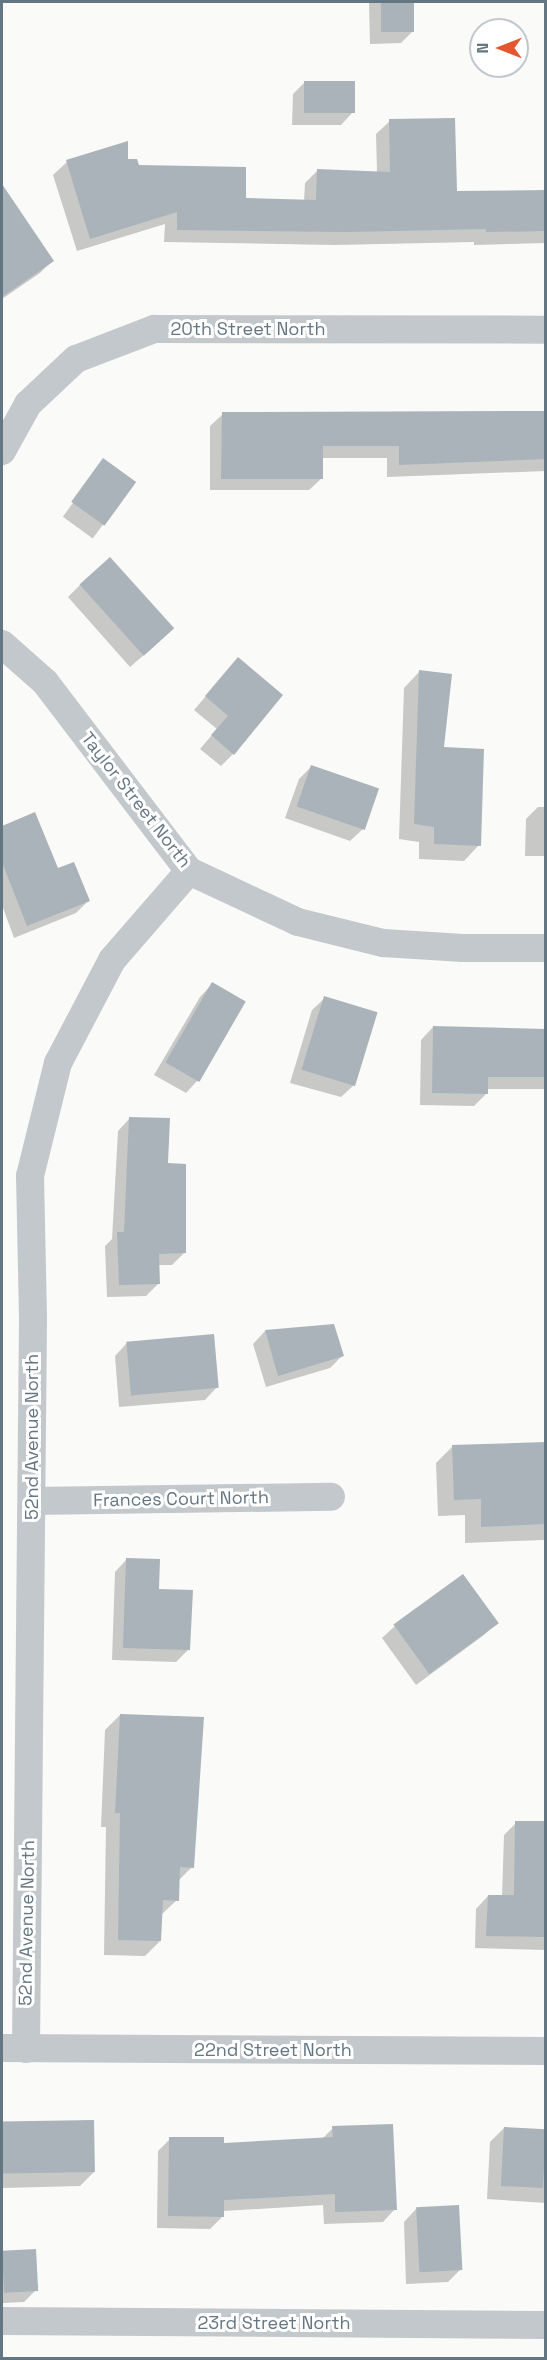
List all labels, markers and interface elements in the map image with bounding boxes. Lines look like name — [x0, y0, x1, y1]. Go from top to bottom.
north arrow — [469, 18, 529, 78]
text: N — [472, 43, 493, 53]
street label: 20th Street North — [170, 318, 326, 340]
street label: Taylor Street North — [76, 728, 196, 872]
street label: 52nd Avenue North — [21, 1354, 43, 1520]
street label: Frances Court North — [93, 1487, 269, 1511]
street label: 52nd Avenue North — [15, 1840, 39, 2006]
street label: 22nd Street North — [194, 2039, 352, 2061]
street label: 23rd Street North — [197, 2312, 351, 2334]

